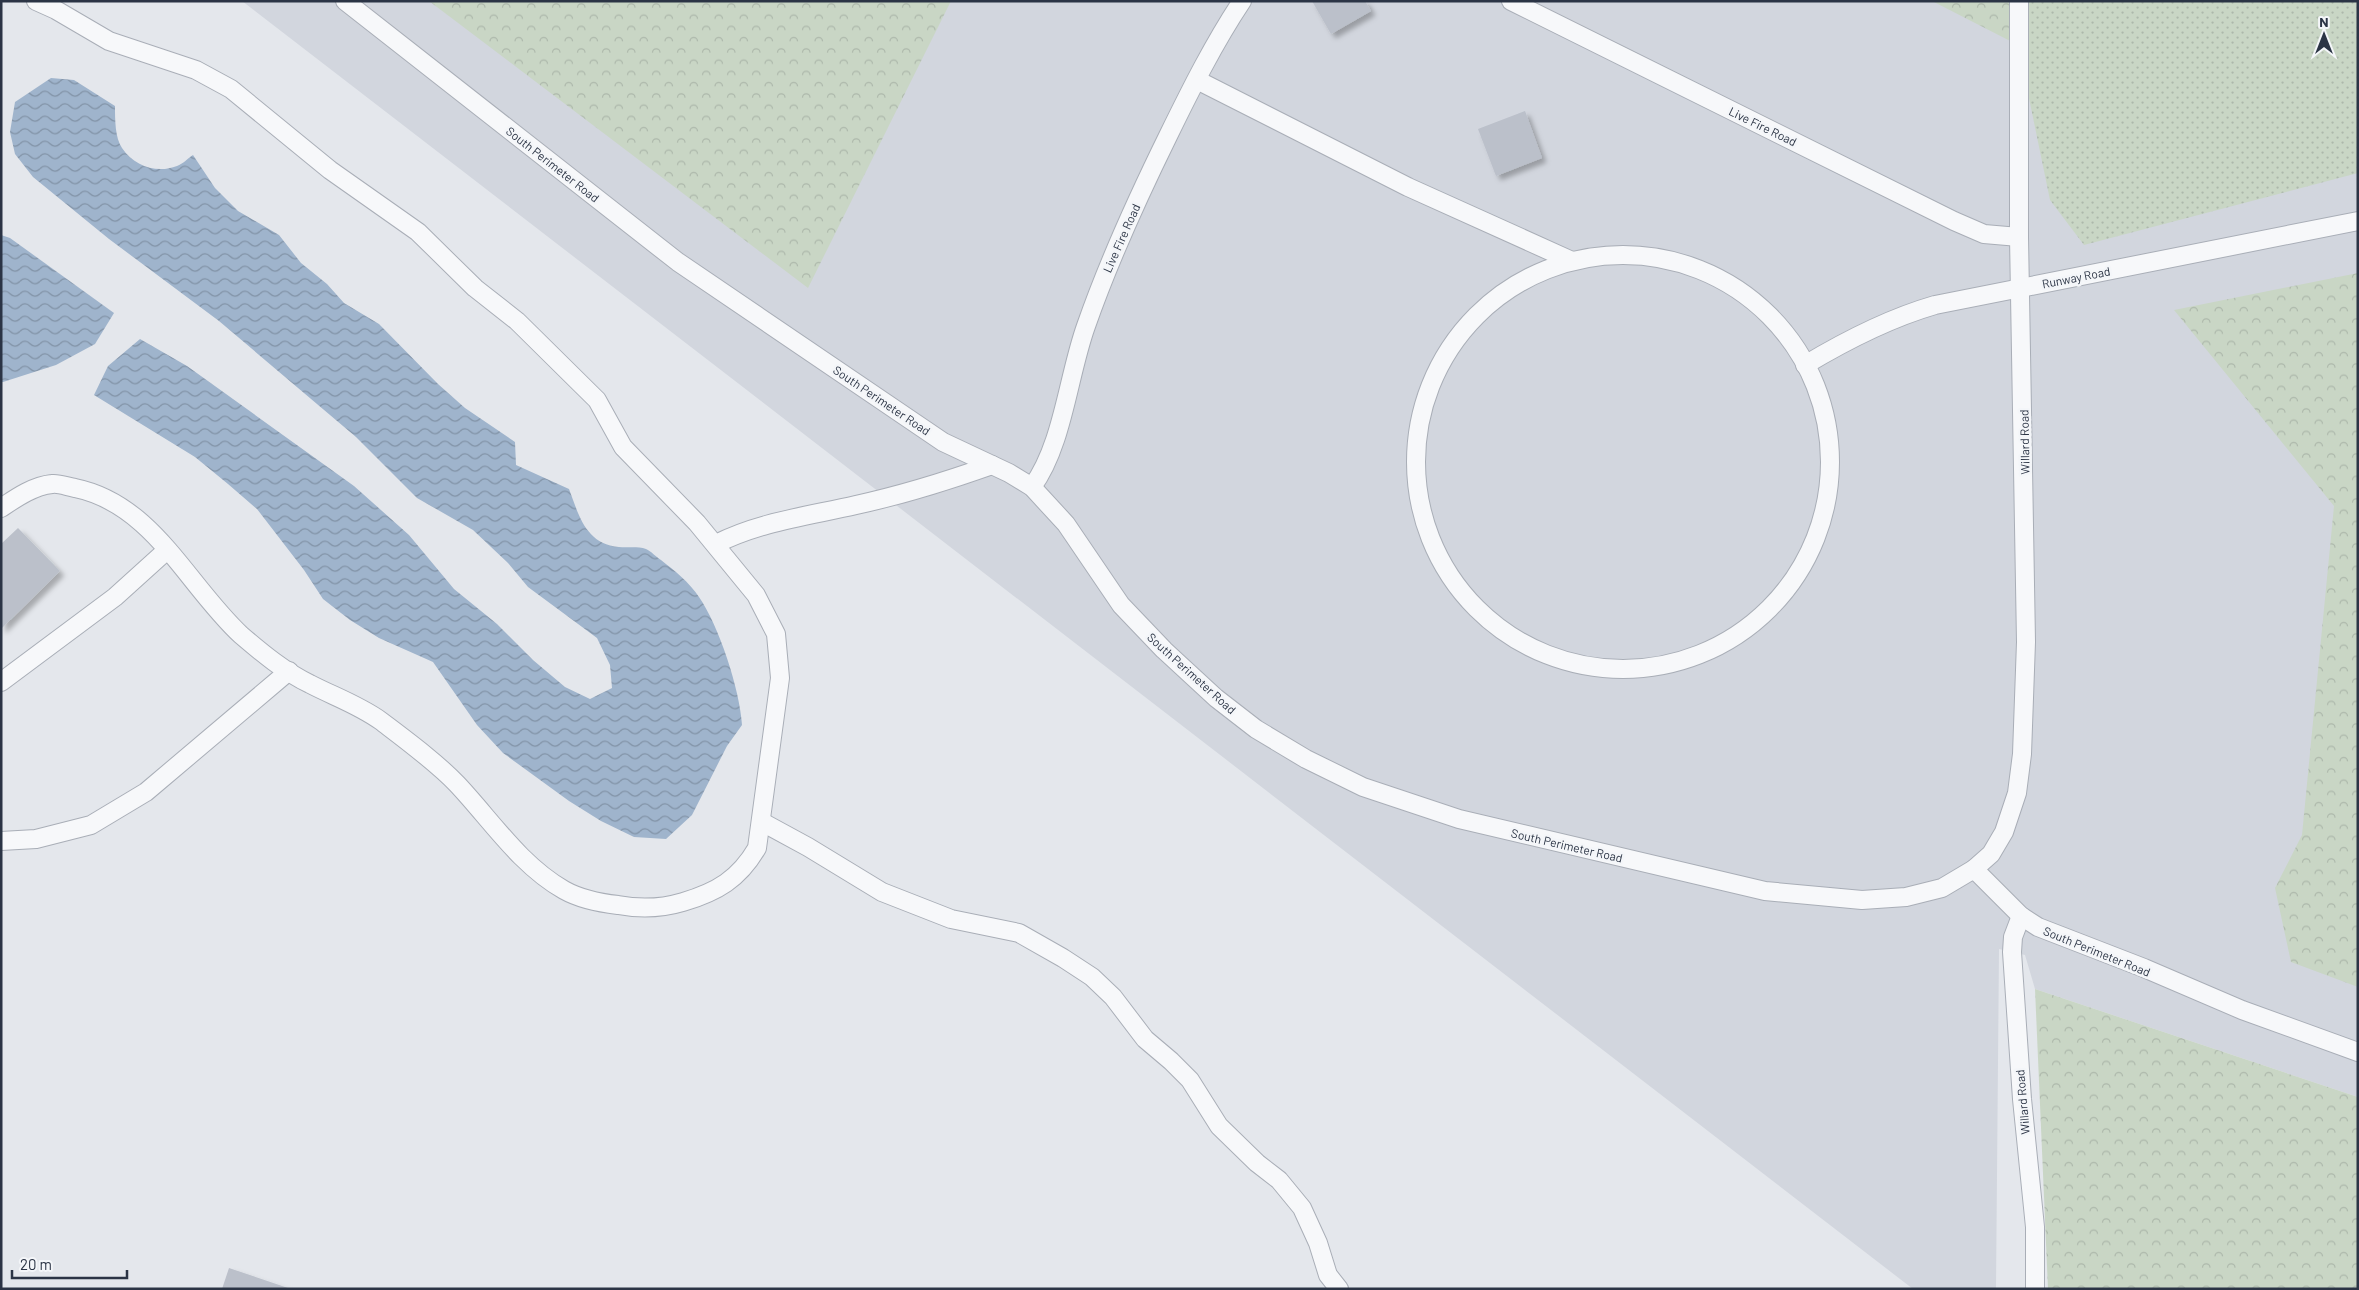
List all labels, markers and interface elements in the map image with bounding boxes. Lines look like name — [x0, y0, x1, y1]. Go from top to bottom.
north arrow — [2299, 10, 2349, 60]
text: N — [2319, 13, 2329, 30]
street label: Live Fire Road — [1727, 104, 1799, 148]
street label: South Perimeter Road — [504, 123, 602, 205]
street label: Live Fire Road — [1100, 201, 1142, 275]
street label: Runway Road — [2041, 264, 2111, 290]
street label: South Perimeter Road — [831, 362, 933, 438]
street label: Willard Road — [2016, 409, 2032, 475]
street label: South Perimeter Road — [1145, 630, 1239, 716]
street label: South Perimeter Road — [1510, 825, 1624, 865]
street label: South Perimeter Road — [2042, 923, 2152, 979]
street label: Willard Road — [2012, 1069, 2032, 1135]
scale bar — [12, 1248, 128, 1280]
text: 20 m — [20, 1255, 52, 1273]

